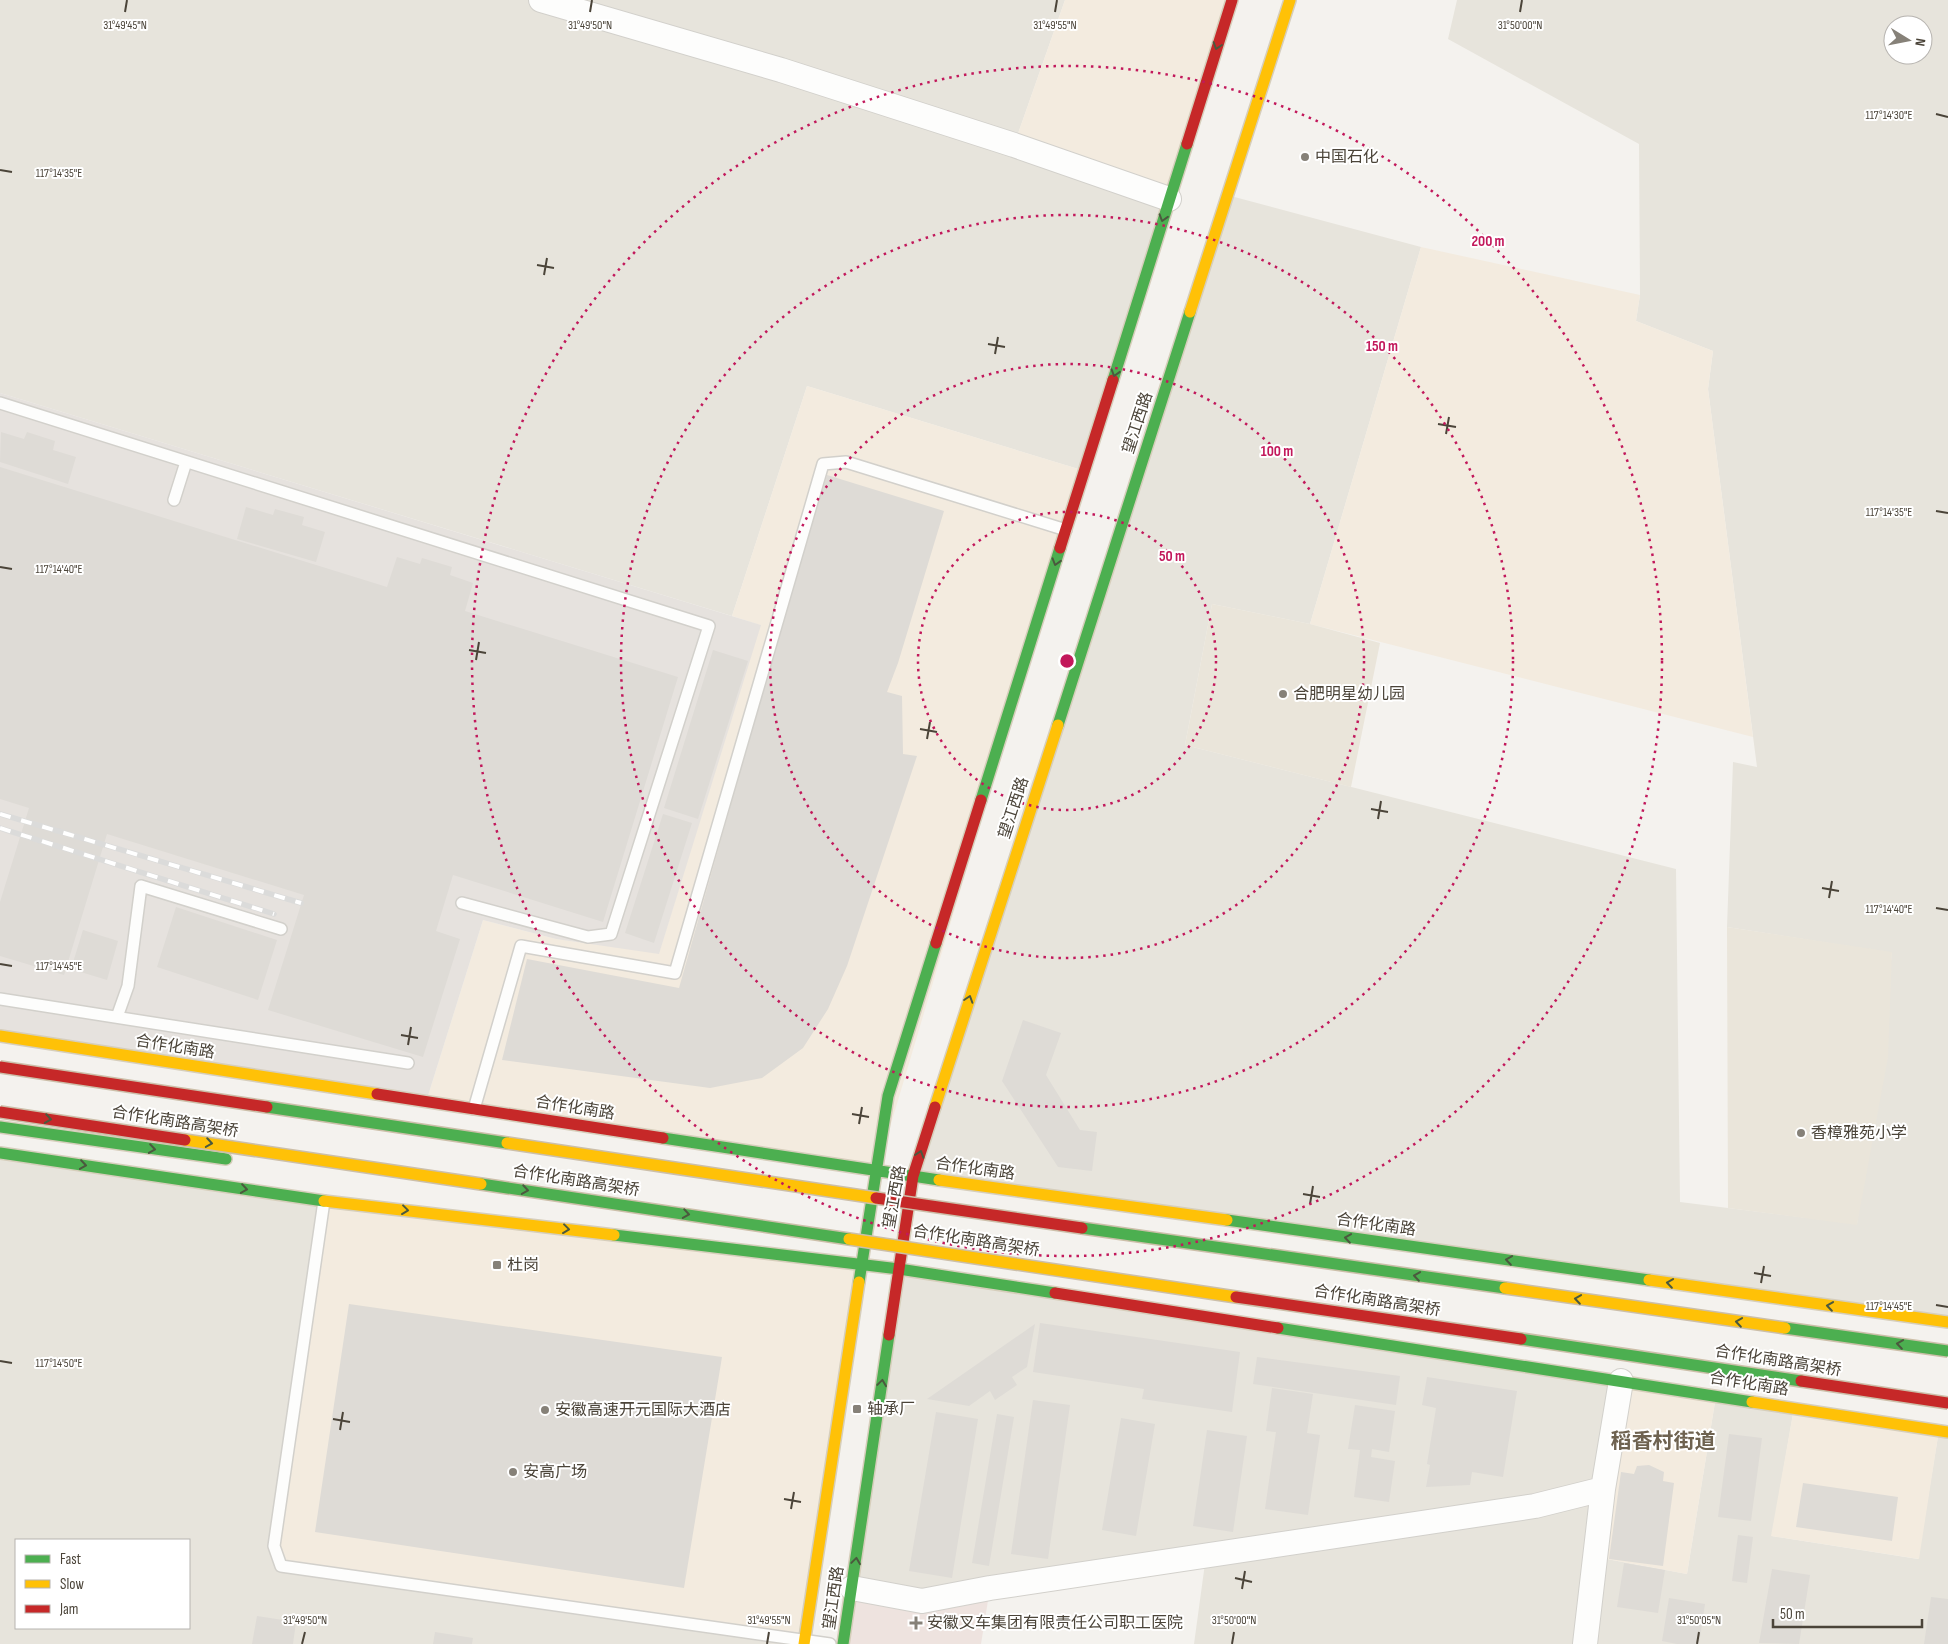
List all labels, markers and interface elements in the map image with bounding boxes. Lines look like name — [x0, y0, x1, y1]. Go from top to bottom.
north arrow — [1883, 15, 1933, 65]
text: 31°49'45"N — [103, 18, 147, 33]
text: 31°49'50"N — [568, 18, 612, 33]
text: 31°49'55"N — [1033, 18, 1077, 33]
text: 31°50'00"N — [1498, 18, 1542, 33]
text: N — [1911, 37, 1929, 47]
one-way arrow — [1213, 42, 1223, 50]
text: 117°14'30"E — [1865, 108, 1913, 123]
place label: 中国石化 — [1315, 148, 1379, 167]
marker: 中国石化 — [1299, 151, 1311, 163]
text: 117°14'35"E — [36, 166, 82, 181]
one-way arrow — [1159, 213, 1169, 222]
text: 200 m — [1471, 232, 1505, 251]
text: 150 m — [1366, 337, 1398, 356]
one-way arrow — [1111, 369, 1121, 377]
street label: 望江西路 — [1119, 390, 1157, 456]
text: 100 m — [1261, 442, 1293, 461]
text: 117°14'35"E — [1866, 505, 1912, 520]
text: 50 m — [1159, 547, 1185, 566]
one-way arrow — [1052, 557, 1062, 566]
text: 117°14'40"E — [35, 562, 83, 577]
centre of rings — [1058, 652, 1076, 670]
place label: 合肥明星幼儿园 — [1293, 685, 1405, 704]
marker: 合肥明星幼儿园 — [1277, 688, 1289, 700]
street label: 望江西路 — [995, 775, 1033, 841]
text: 117°14'40"E — [1865, 902, 1913, 917]
text: 117°14'45"E — [36, 959, 82, 974]
one-way arrow — [964, 996, 974, 1004]
street label: 合作化南路 — [134, 1031, 216, 1063]
street label: 合作化南路 — [534, 1092, 616, 1124]
street label: 合作化南路高架桥 — [110, 1103, 240, 1141]
one-way arrow — [45, 1113, 53, 1124]
place label: 香樟雅苑小学 — [1811, 1124, 1907, 1143]
marker: 香樟雅苑小学 — [1795, 1127, 1807, 1139]
one-way arrow — [205, 1137, 213, 1148]
one-way arrow — [149, 1143, 157, 1154]
one-way arrow — [914, 1150, 924, 1159]
street label: 合作化南路 — [934, 1154, 1016, 1184]
one-way arrow — [79, 1160, 87, 1170]
street label: 合作化南路高架桥 — [511, 1162, 641, 1200]
street label: 望江西路 — [880, 1164, 910, 1230]
one-way arrow — [240, 1183, 248, 1194]
one-way arrow — [521, 1185, 530, 1195]
one-way arrow — [401, 1204, 409, 1215]
one-way arrow — [682, 1209, 690, 1219]
street label: 合作化南路 — [1335, 1210, 1417, 1240]
street label: 合作化南路高架桥 — [911, 1222, 1041, 1260]
one-way arrow — [562, 1223, 570, 1234]
one-way arrow — [1343, 1233, 1351, 1244]
place label: 杜岗 — [507, 1256, 539, 1275]
one-way arrow — [1504, 1256, 1513, 1266]
marker: 杜岗 — [491, 1259, 503, 1271]
one-way arrow — [1413, 1271, 1421, 1282]
one-way arrow — [1665, 1278, 1673, 1289]
street label: 合作化南路高架桥 — [1312, 1282, 1442, 1320]
one-way arrow — [1574, 1294, 1582, 1305]
text: 117°14'45"E — [1866, 1299, 1912, 1314]
one-way arrow — [1826, 1301, 1834, 1312]
one-way arrow — [1735, 1317, 1743, 1327]
one-way arrow — [1895, 1340, 1904, 1350]
street label: 合作化南路高架桥 — [1713, 1342, 1843, 1380]
text: 117°14'50"E — [36, 1356, 83, 1371]
street label: 合作化南路 — [1708, 1368, 1790, 1400]
one-way arrow — [877, 1379, 887, 1387]
place label: 轴承厂 — [867, 1400, 915, 1419]
place label: 安徽高速开元国际大酒店 — [555, 1401, 731, 1420]
marker: 轴承厂 — [851, 1403, 863, 1415]
marker: 安徽高速开元国际大酒店 — [539, 1404, 551, 1416]
district label: 稻香村街道 — [1611, 1429, 1716, 1454]
place label: 安高广场 — [523, 1463, 587, 1482]
marker: 安高广场 — [507, 1466, 519, 1478]
legend — [15, 1539, 190, 1629]
text: Fast — [60, 1550, 82, 1569]
one-way arrow — [850, 1557, 860, 1565]
street label: 望江西路 — [820, 1565, 848, 1631]
text: Slow — [60, 1575, 84, 1594]
scale bar — [1773, 1596, 1922, 1628]
text: Jam — [59, 1600, 78, 1619]
text: 50 m — [1780, 1605, 1805, 1624]
text: 31°49'50"N — [283, 1613, 327, 1628]
text: 31°49'55"N — [747, 1613, 791, 1628]
text: 31°50'00"N — [1212, 1613, 1256, 1628]
text: 31°50'05"N — [1677, 1613, 1721, 1628]
place label: 安徽叉车集团有限责任公司职工医院 — [927, 1614, 1183, 1633]
marker: 安徽叉车集团有限责任公司职工医院 — [909, 1616, 923, 1630]

